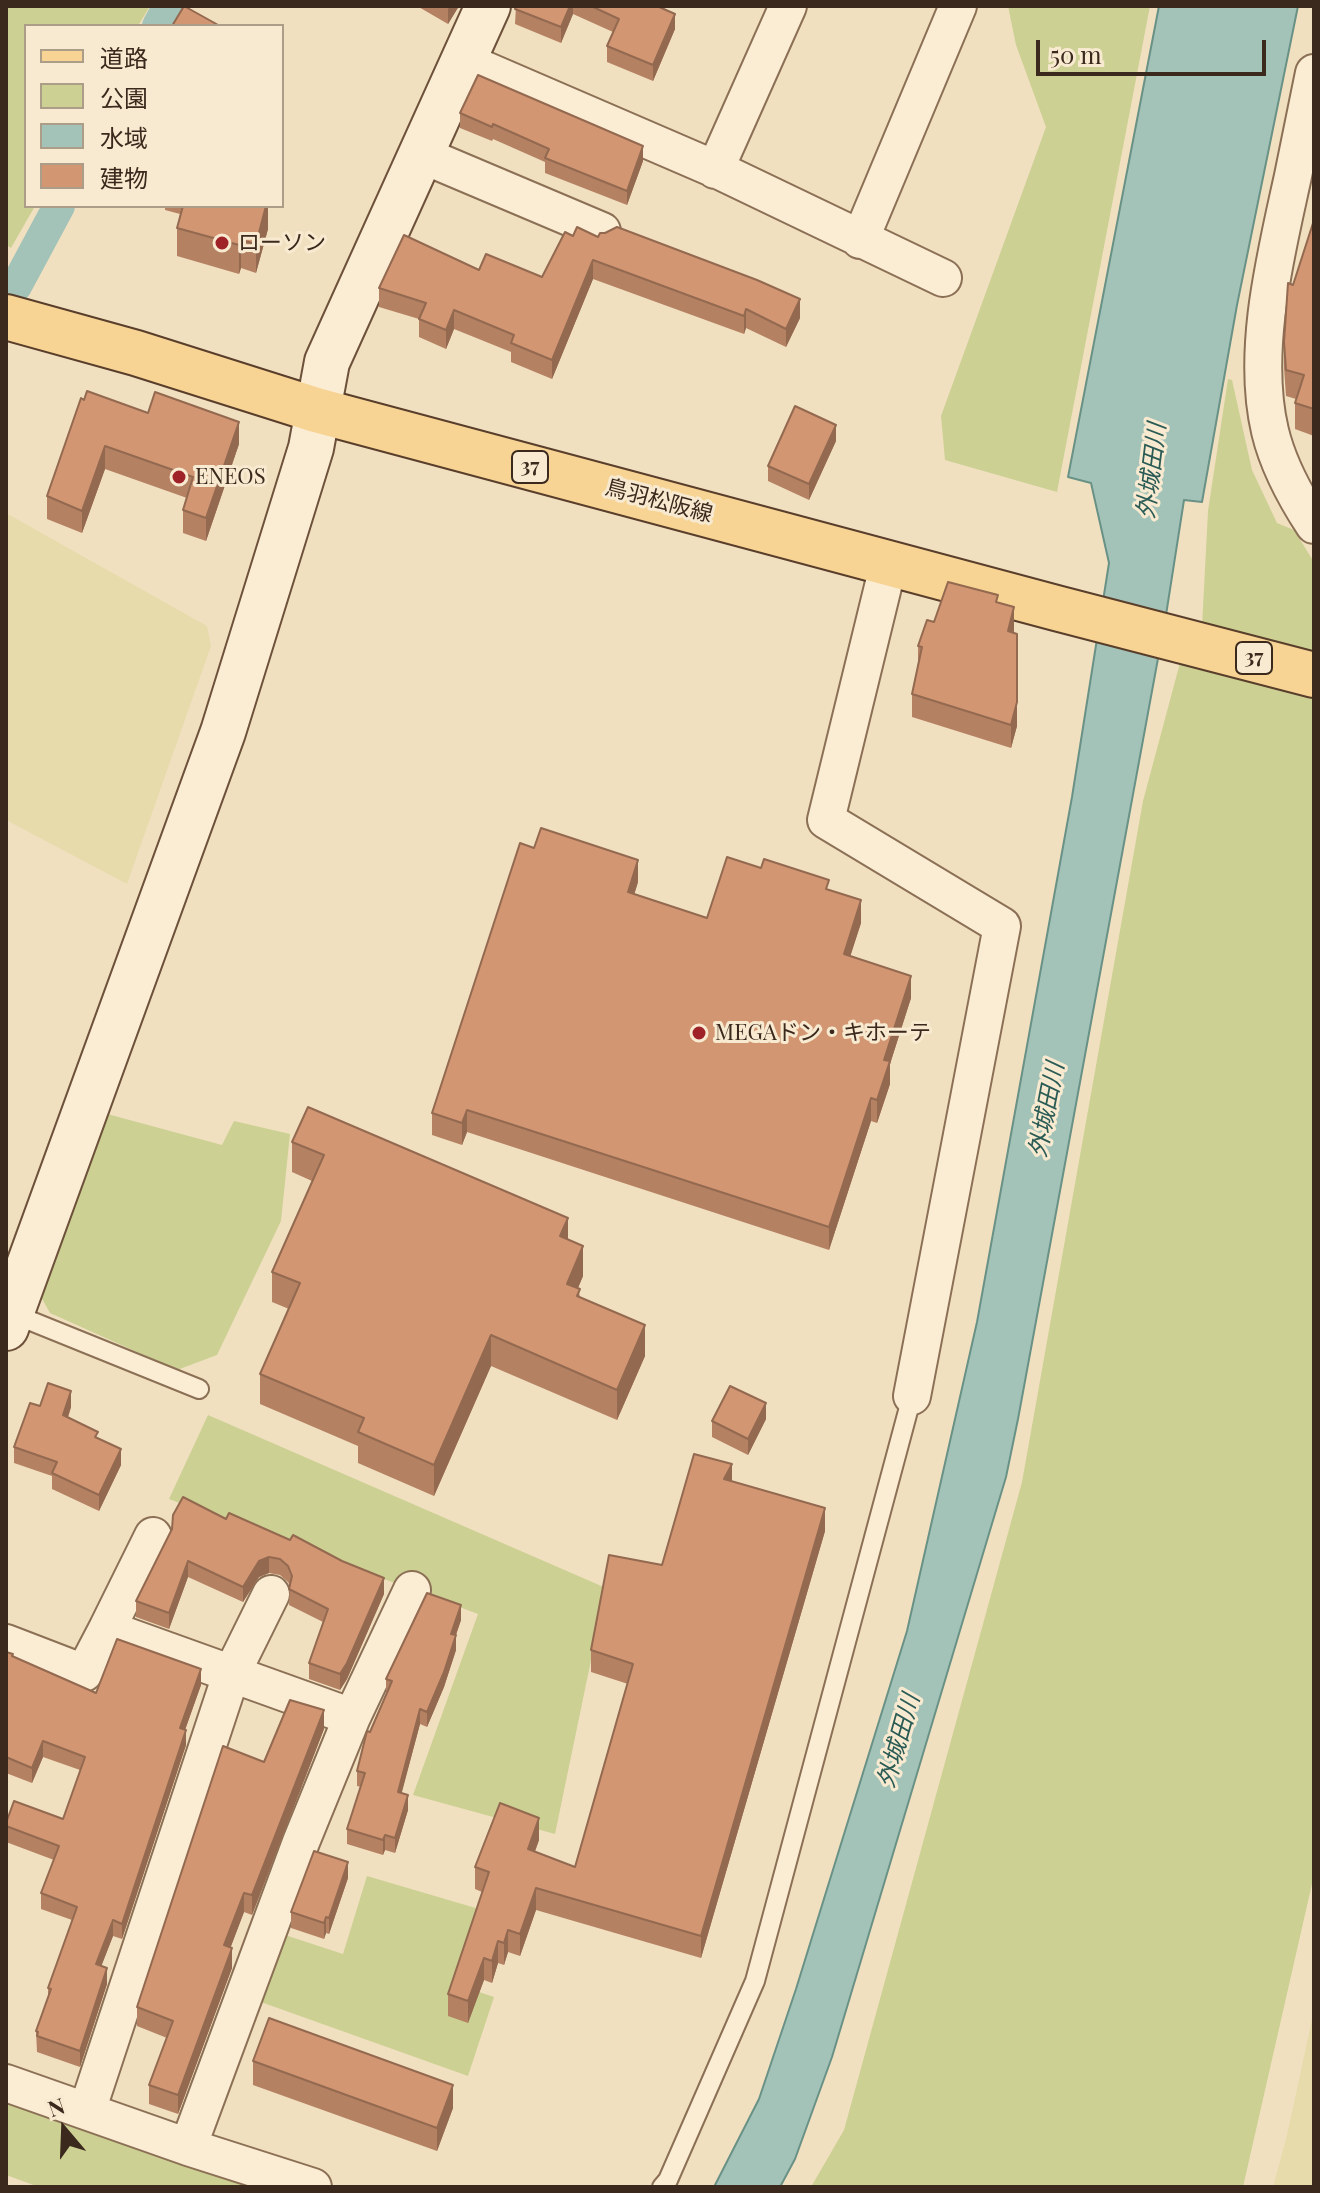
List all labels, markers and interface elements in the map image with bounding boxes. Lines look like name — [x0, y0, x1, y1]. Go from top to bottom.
legend — [24, 24, 284, 208]
scale bar — [1040, 24, 1270, 74]
text: 50 m — [1050, 38, 1102, 70]
text: 道路 — [100, 41, 148, 73]
text: 公園 — [100, 81, 148, 113]
text: 水域 — [100, 121, 148, 153]
text: 建物 — [100, 161, 148, 193]
place label: ローソン — [238, 230, 326, 256]
marker: ローソン — [213, 234, 231, 252]
water label: 外城田川 — [1132, 422, 1172, 520]
road number: 37 — [512, 451, 548, 483]
place label: ENEOS — [195, 464, 266, 490]
marker: ENEOS — [170, 468, 188, 486]
street label: 鳥羽松阪線 — [602, 474, 716, 528]
road number: 37 — [1236, 642, 1272, 674]
place label: MEGAドン・キホーテ — [715, 1020, 931, 1046]
marker: MEGAドン・キホーテ — [690, 1024, 708, 1042]
water label: 外城田川 — [1024, 1060, 1070, 1160]
water label: 外城田川 — [872, 1691, 926, 1791]
north arrow — [24, 2089, 104, 2169]
text: N — [44, 2090, 69, 2123]

